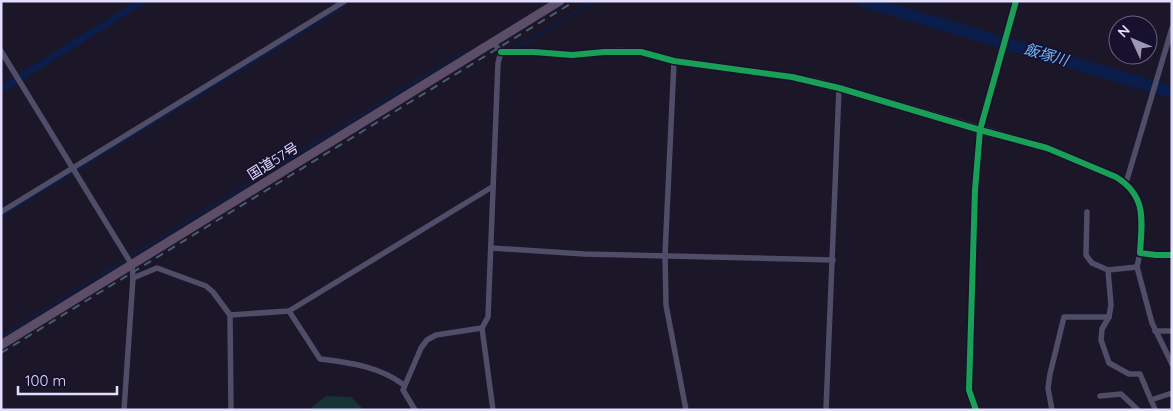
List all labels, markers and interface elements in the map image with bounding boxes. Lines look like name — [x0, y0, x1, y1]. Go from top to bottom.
north arrow — [1108, 15, 1158, 65]
text: N — [1114, 21, 1134, 41]
water label: 飯塚川 — [1022, 39, 1072, 70]
street label: 国道57号 — [244, 138, 302, 184]
scale bar — [18, 364, 116, 396]
text: 100 m — [25, 371, 66, 390]

